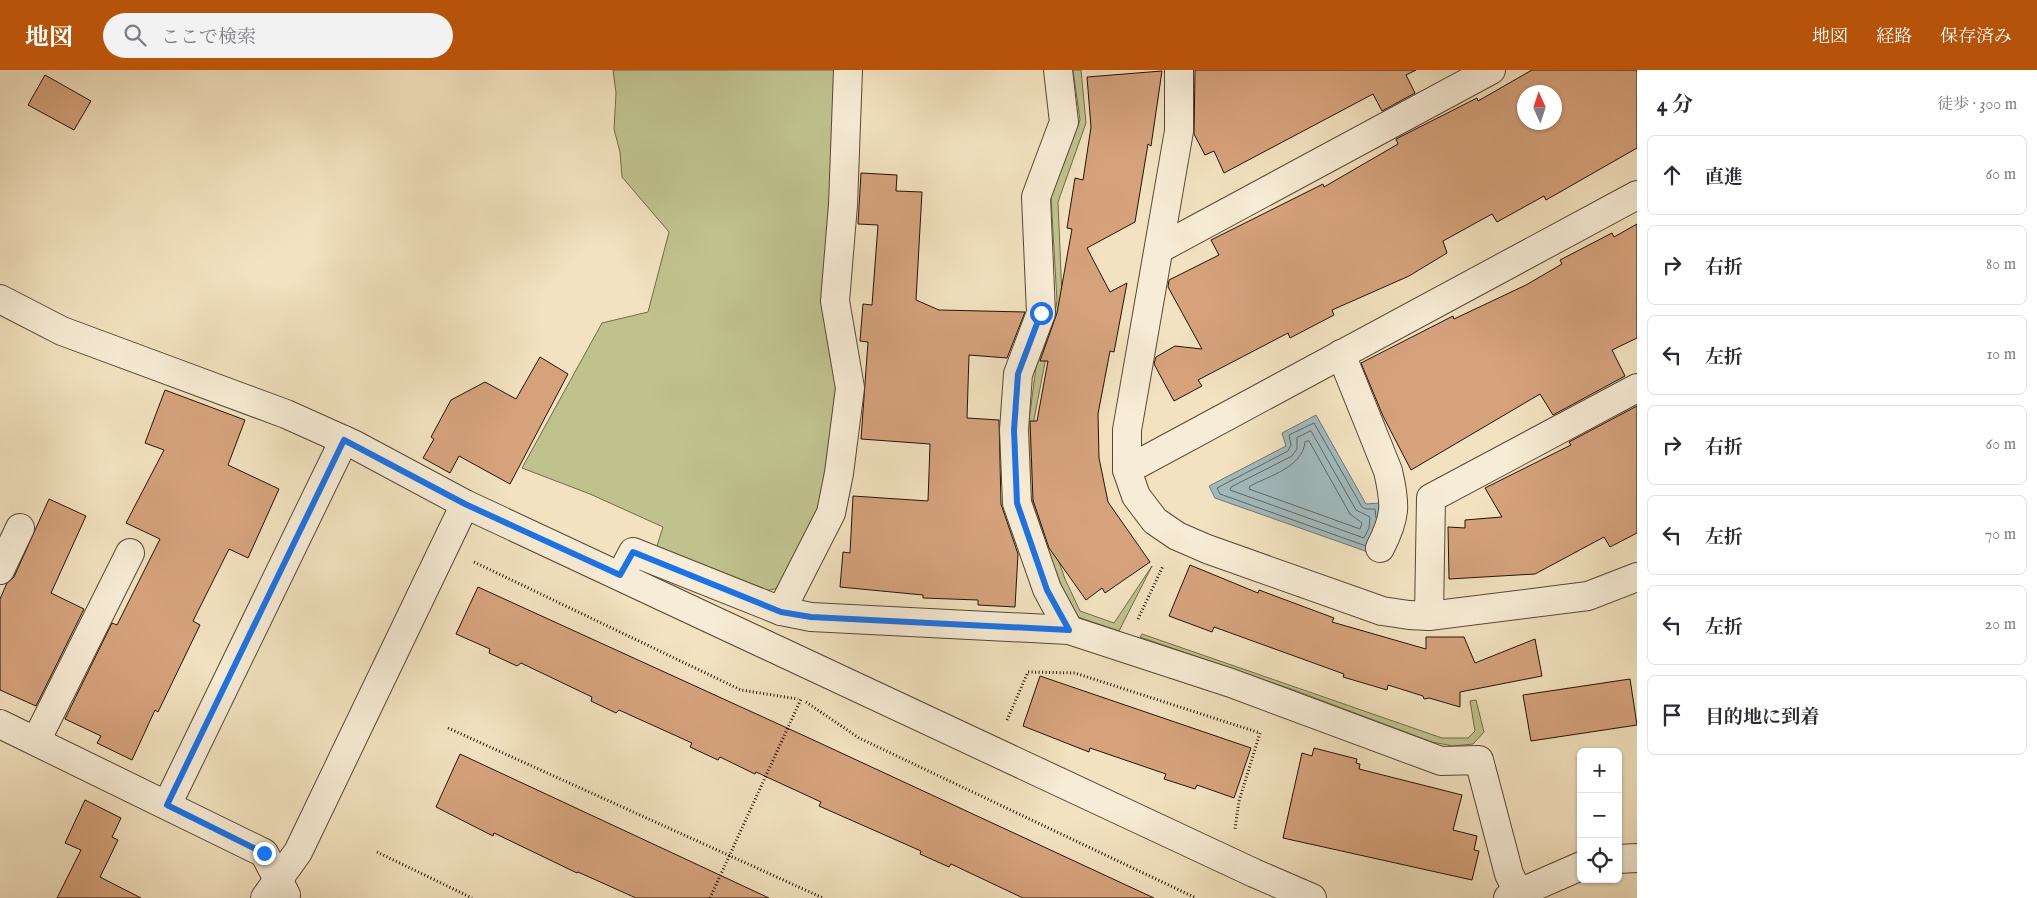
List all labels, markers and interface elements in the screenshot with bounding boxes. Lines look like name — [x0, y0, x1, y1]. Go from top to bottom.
search box — [103, 13, 453, 58]
icon: search — [121, 21, 149, 49]
text: 地図 — [25, 23, 73, 54]
text: ここで検索 — [161, 26, 256, 50]
text: 地図 — [1812, 26, 1848, 49]
text: 経路 — [1876, 26, 1912, 49]
text: 保存済み — [1940, 26, 2012, 49]
north arrow — [1517, 85, 1562, 130]
text: 4 分 — [1657, 92, 1693, 119]
text: 徒歩 · 300 m — [1937, 95, 2017, 115]
icon: ahead — [1658, 161, 1686, 189]
text: 60 m — [1986, 165, 2016, 185]
text: 直進 — [1705, 166, 1743, 190]
icon: right — [1658, 251, 1686, 279]
text: 80 m — [1986, 255, 2016, 275]
text: 右折 — [1705, 256, 1743, 280]
route start — [1030, 302, 1053, 325]
icon: left — [1658, 341, 1686, 369]
text: 10 m — [1986, 345, 2016, 365]
text: 左折 — [1705, 346, 1743, 370]
icon: right — [1658, 431, 1686, 459]
text: 60 m — [1986, 435, 2016, 455]
text: 右折 — [1705, 436, 1743, 460]
icon: left — [1658, 521, 1686, 549]
text: 70 m — [1985, 525, 2016, 545]
text: 左折 — [1705, 526, 1743, 550]
icon: left — [1658, 611, 1686, 639]
text: 20 m — [1985, 615, 2016, 635]
text: 左折 — [1705, 616, 1743, 640]
icon: arrive — [1658, 701, 1686, 729]
text: 目的地に到着 — [1705, 706, 1819, 730]
map controls — [1577, 748, 1622, 883]
button: + — [1577, 748, 1622, 793]
button: − — [1577, 793, 1622, 838]
button: locate — [1577, 838, 1622, 883]
route end — [253, 842, 276, 865]

